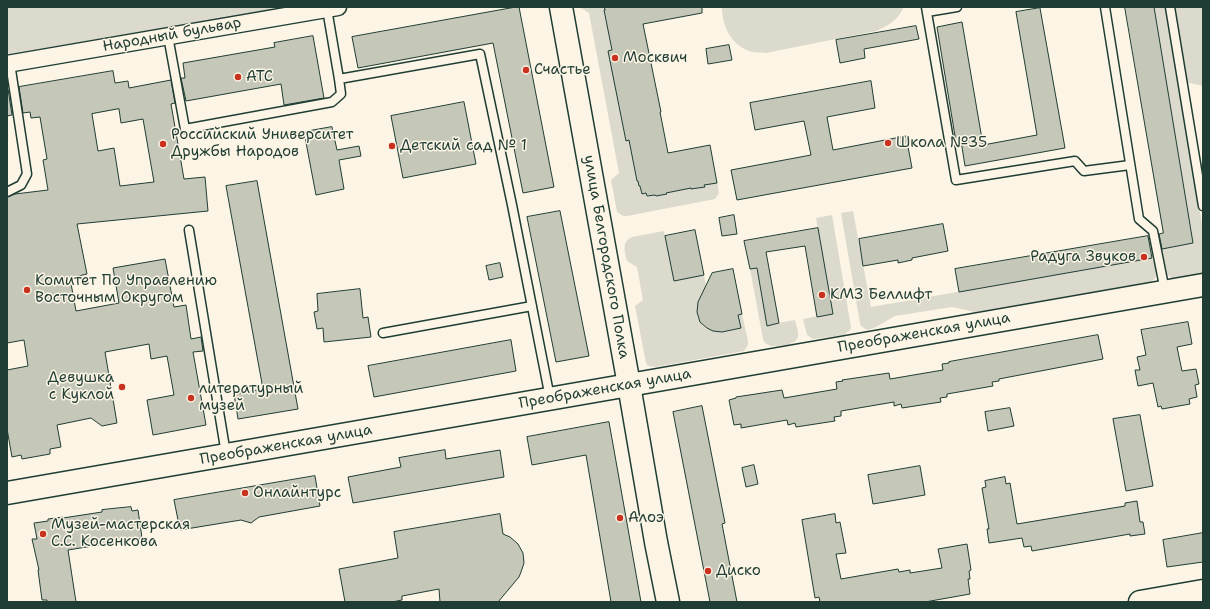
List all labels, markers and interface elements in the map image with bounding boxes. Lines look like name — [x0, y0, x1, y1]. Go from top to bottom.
street label: Народный бульвар — [101, 14, 243, 56]
place label: Москвич — [623, 49, 687, 67]
marker: Москвич — [610, 53, 620, 63]
place label: Счастье — [534, 61, 591, 79]
marker: Счастье — [521, 65, 531, 75]
place label: АТС — [246, 68, 273, 86]
marker: АТС — [233, 72, 243, 82]
place label: Российский Университет Дружбы Народов — [171, 126, 353, 161]
place label: Школа №35 — [896, 134, 987, 152]
place label: Детский сад № 1 — [400, 137, 527, 155]
marker: Школа №35 — [883, 138, 893, 148]
marker: Российский Университет Дружбы Народов — [158, 139, 168, 149]
marker: Детский сад № 1 — [387, 141, 397, 151]
street label: улица Белгородского Полка — [579, 154, 633, 360]
place label: Радуга Звуков — [1030, 248, 1136, 266]
marker: Радуга Звуков — [1139, 252, 1149, 262]
place label: Комитет По Управлению Восточным Округом — [35, 272, 217, 307]
marker: Комитет По Управлению Восточным Округом — [22, 285, 32, 295]
place label: КМЗ Беллифт — [830, 286, 932, 304]
marker: КМЗ Беллифт — [817, 290, 827, 300]
street label: Преображенская улица — [837, 309, 1011, 357]
street label: Преображенская улица — [518, 365, 692, 413]
place label: Девушка с Куклой — [48, 369, 114, 404]
place label: литературный музей — [199, 380, 303, 415]
marker: Девушка с Куклой — [117, 382, 127, 392]
marker: литературный музей — [186, 393, 196, 403]
street label: Преображенская улица — [199, 421, 373, 469]
place label: Онлайнтурс — [253, 484, 341, 502]
marker: Онлайнтурс — [240, 488, 250, 498]
place label: Алоэ — [628, 509, 664, 527]
marker: Алоэ — [615, 513, 625, 523]
place label: Музей-мастерская С.С. Косенкова — [51, 516, 190, 551]
marker: Музей-мастерская С.С. Косенкова — [38, 529, 48, 539]
place label: Диско — [716, 562, 761, 580]
marker: Диско — [703, 566, 713, 576]

